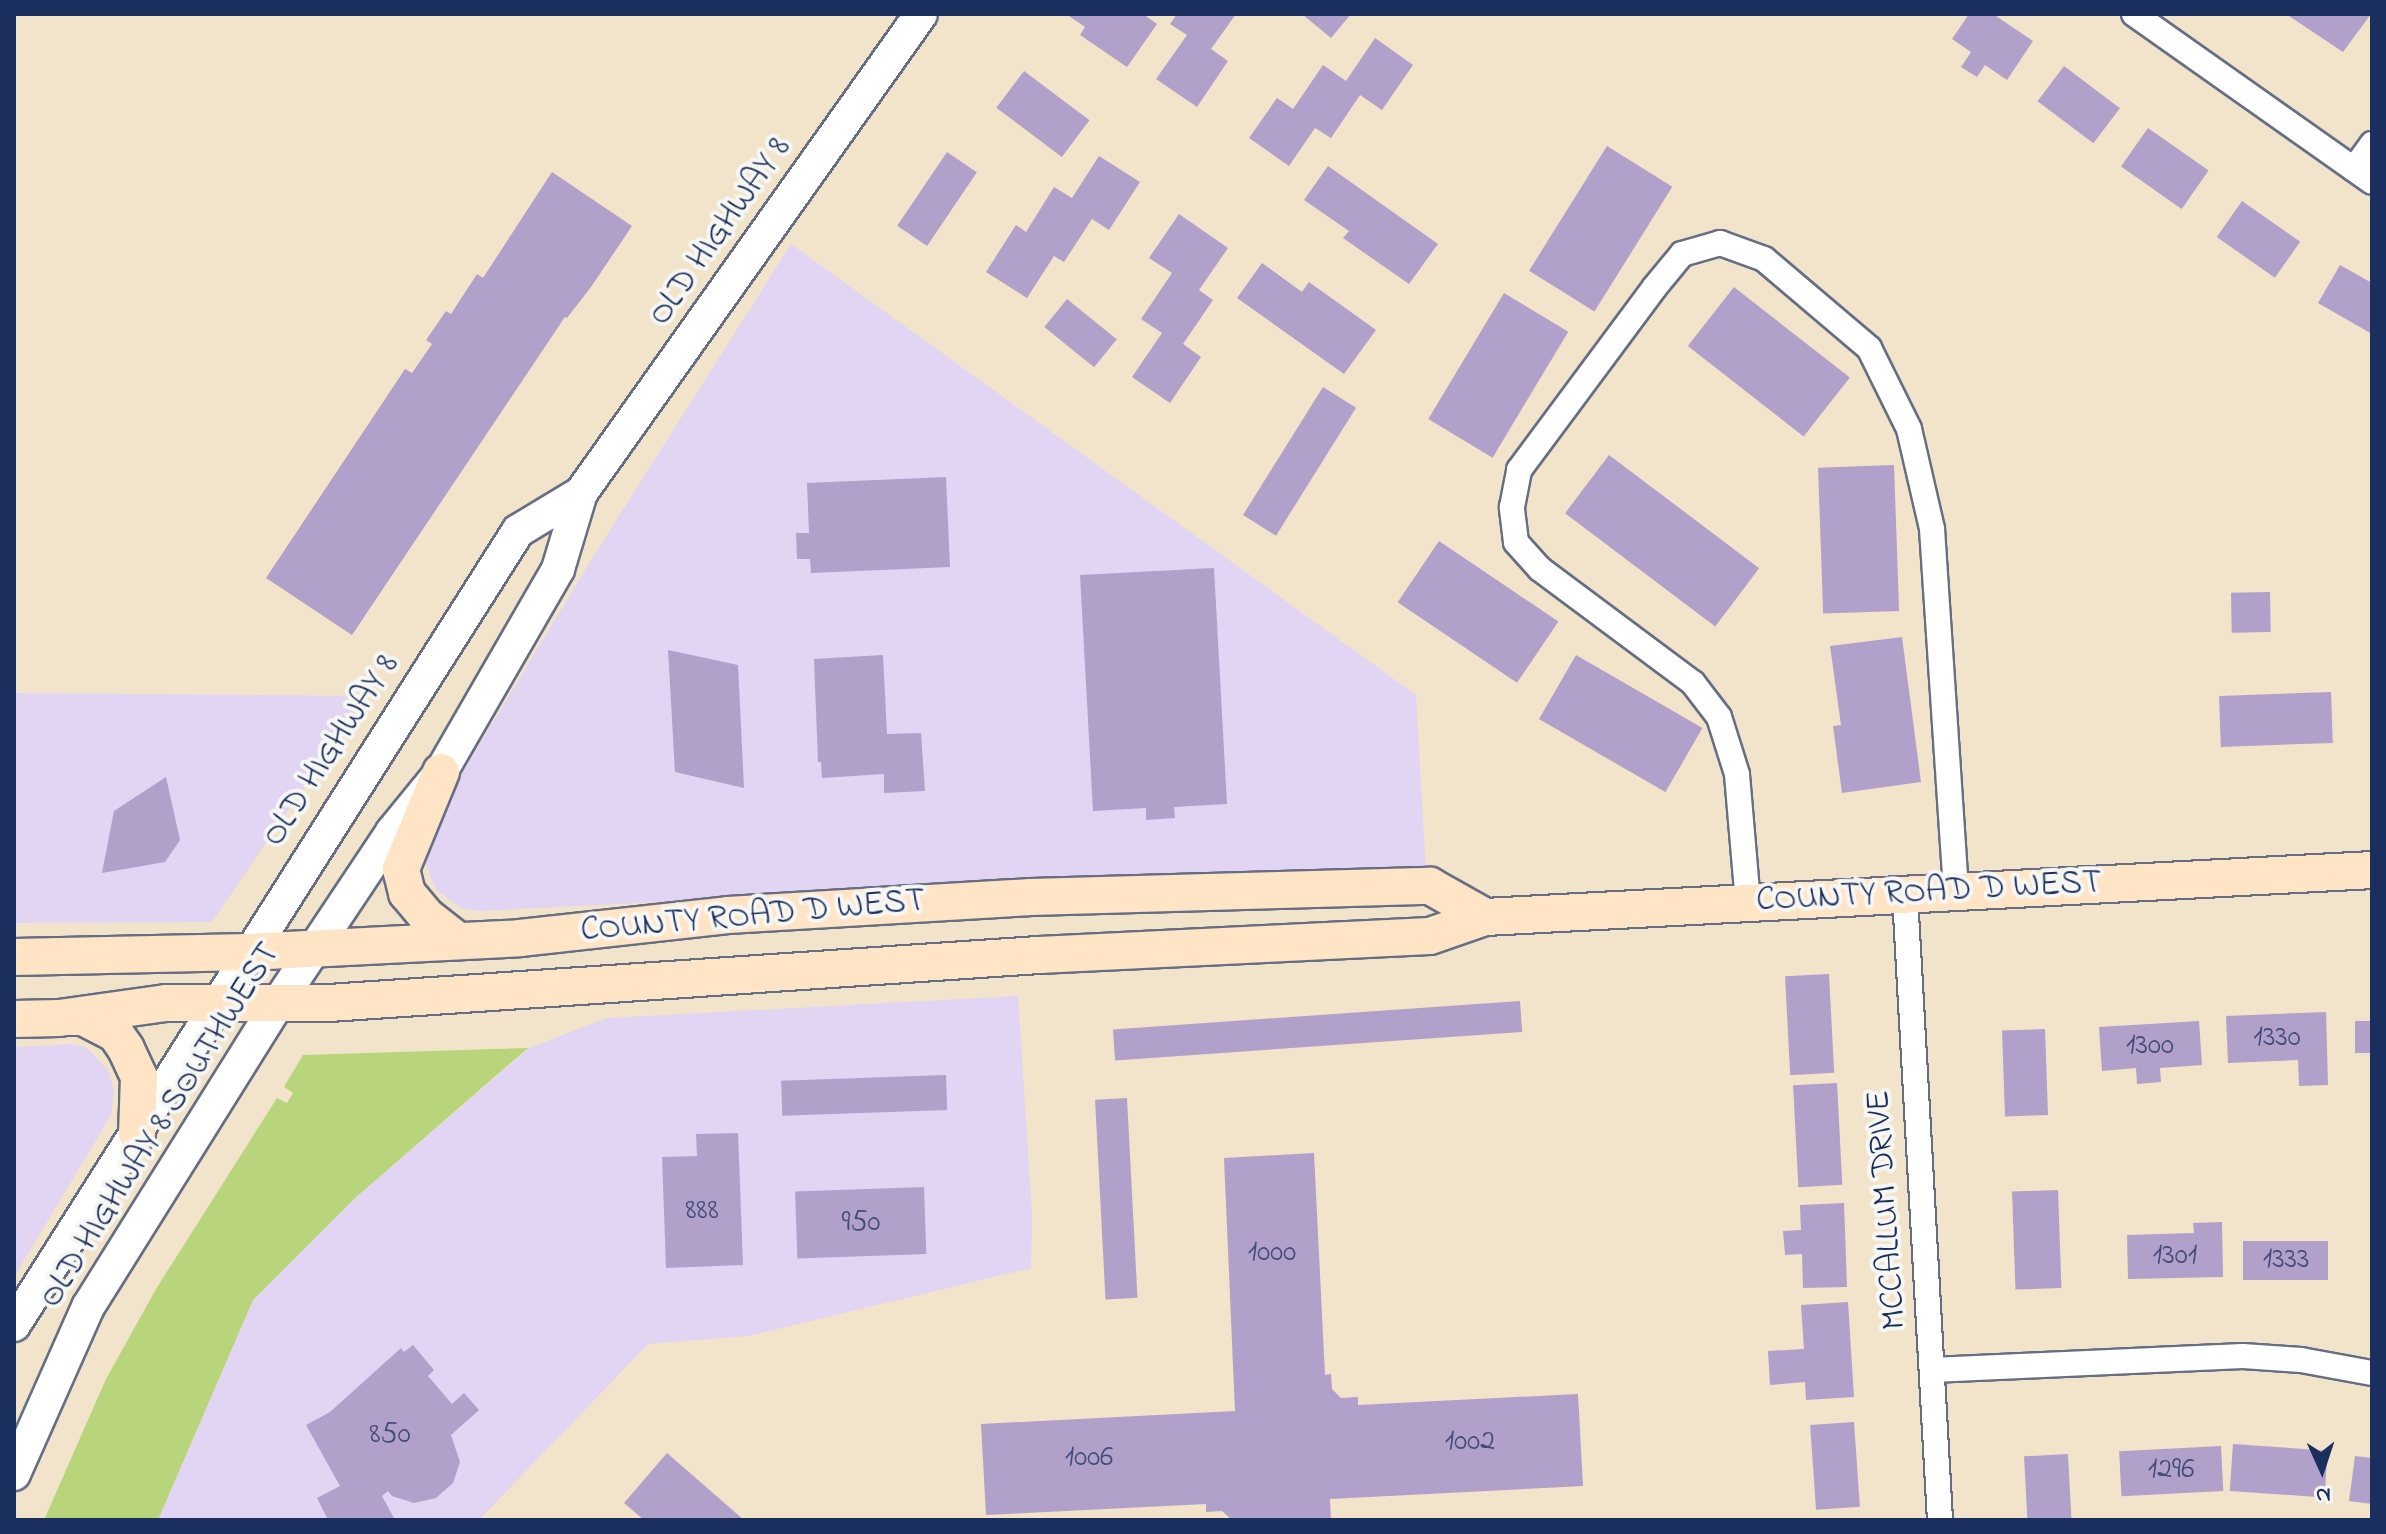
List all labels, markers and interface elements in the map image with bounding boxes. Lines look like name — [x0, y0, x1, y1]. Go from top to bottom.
street label: OLD HIGHWAY 8 — [641, 130, 801, 334]
street label: OLD HIGHWAY 8 — [255, 647, 409, 855]
street label: COUNTY ROAD D WEST — [1755, 864, 2103, 922]
street label: COUNTY ROAD D WEST — [579, 882, 927, 952]
street label: OLD HIGHWAY 8 SOUTHWEST — [32, 936, 290, 1316]
house number: 1330 — [2253, 1020, 2301, 1056]
house number: 1300 — [2126, 1028, 2174, 1064]
street label: MCCALLUM DRIVE — [1859, 1089, 1917, 1331]
house number: 888 — [685, 1193, 719, 1229]
house number: 950 — [841, 1205, 881, 1241]
house number: 1000 — [1248, 1235, 1296, 1271]
house number: 1301 — [2153, 1238, 2197, 1274]
house number: 1333 — [2263, 1242, 2309, 1278]
house number: 850 — [369, 1417, 411, 1453]
house number: 1002 — [1445, 1424, 1495, 1460]
north arrow — [2282, 1430, 2362, 1510]
house number: 1006 — [1065, 1440, 1113, 1476]
house number: 1296 — [2148, 1452, 2194, 1488]
text: N — [2315, 1478, 2332, 1510]

